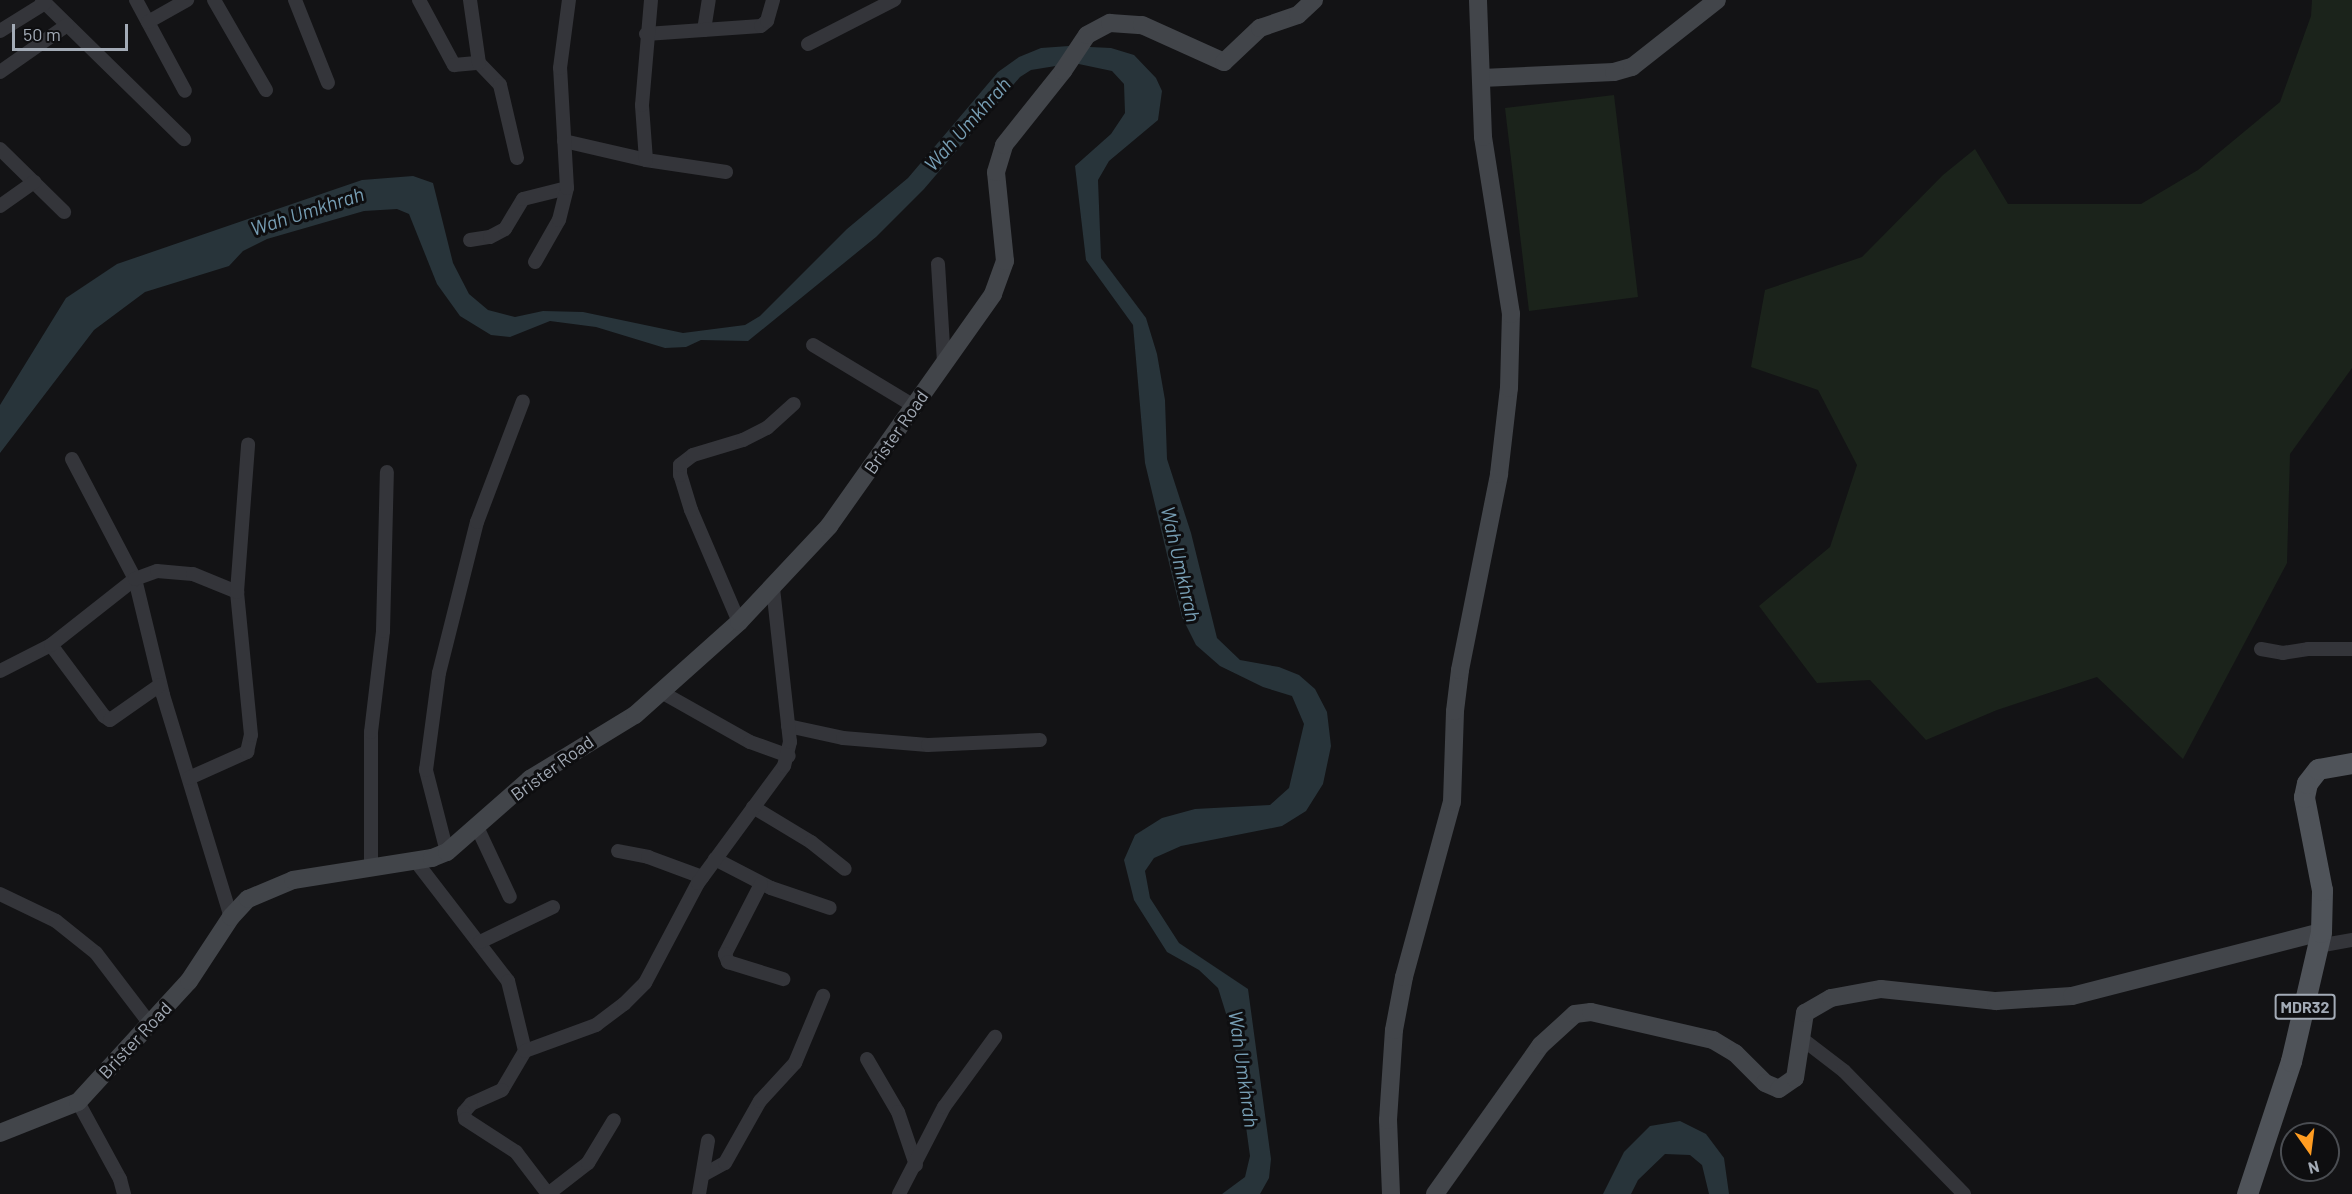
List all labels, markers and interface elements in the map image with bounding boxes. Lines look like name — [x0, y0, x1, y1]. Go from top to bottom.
scale bar — [15, 12, 130, 50]
text: 50 m — [23, 23, 61, 45]
water label: Wah Umkhrah — [919, 72, 1015, 176]
water label: Wah Umkhrah — [247, 181, 367, 241]
street label: Brister Road — [859, 386, 933, 478]
water label: Wah Umkhrah — [1156, 504, 1206, 624]
street label: Brister Road — [506, 731, 598, 805]
road number: MDR32 — [2274, 994, 2336, 1020]
street label: Brister Road — [94, 997, 176, 1083]
water label: Wah Umkhrah — [1224, 1009, 1264, 1129]
north arrow — [2280, 1122, 2340, 1182]
text: N — [2307, 1158, 2321, 1179]

